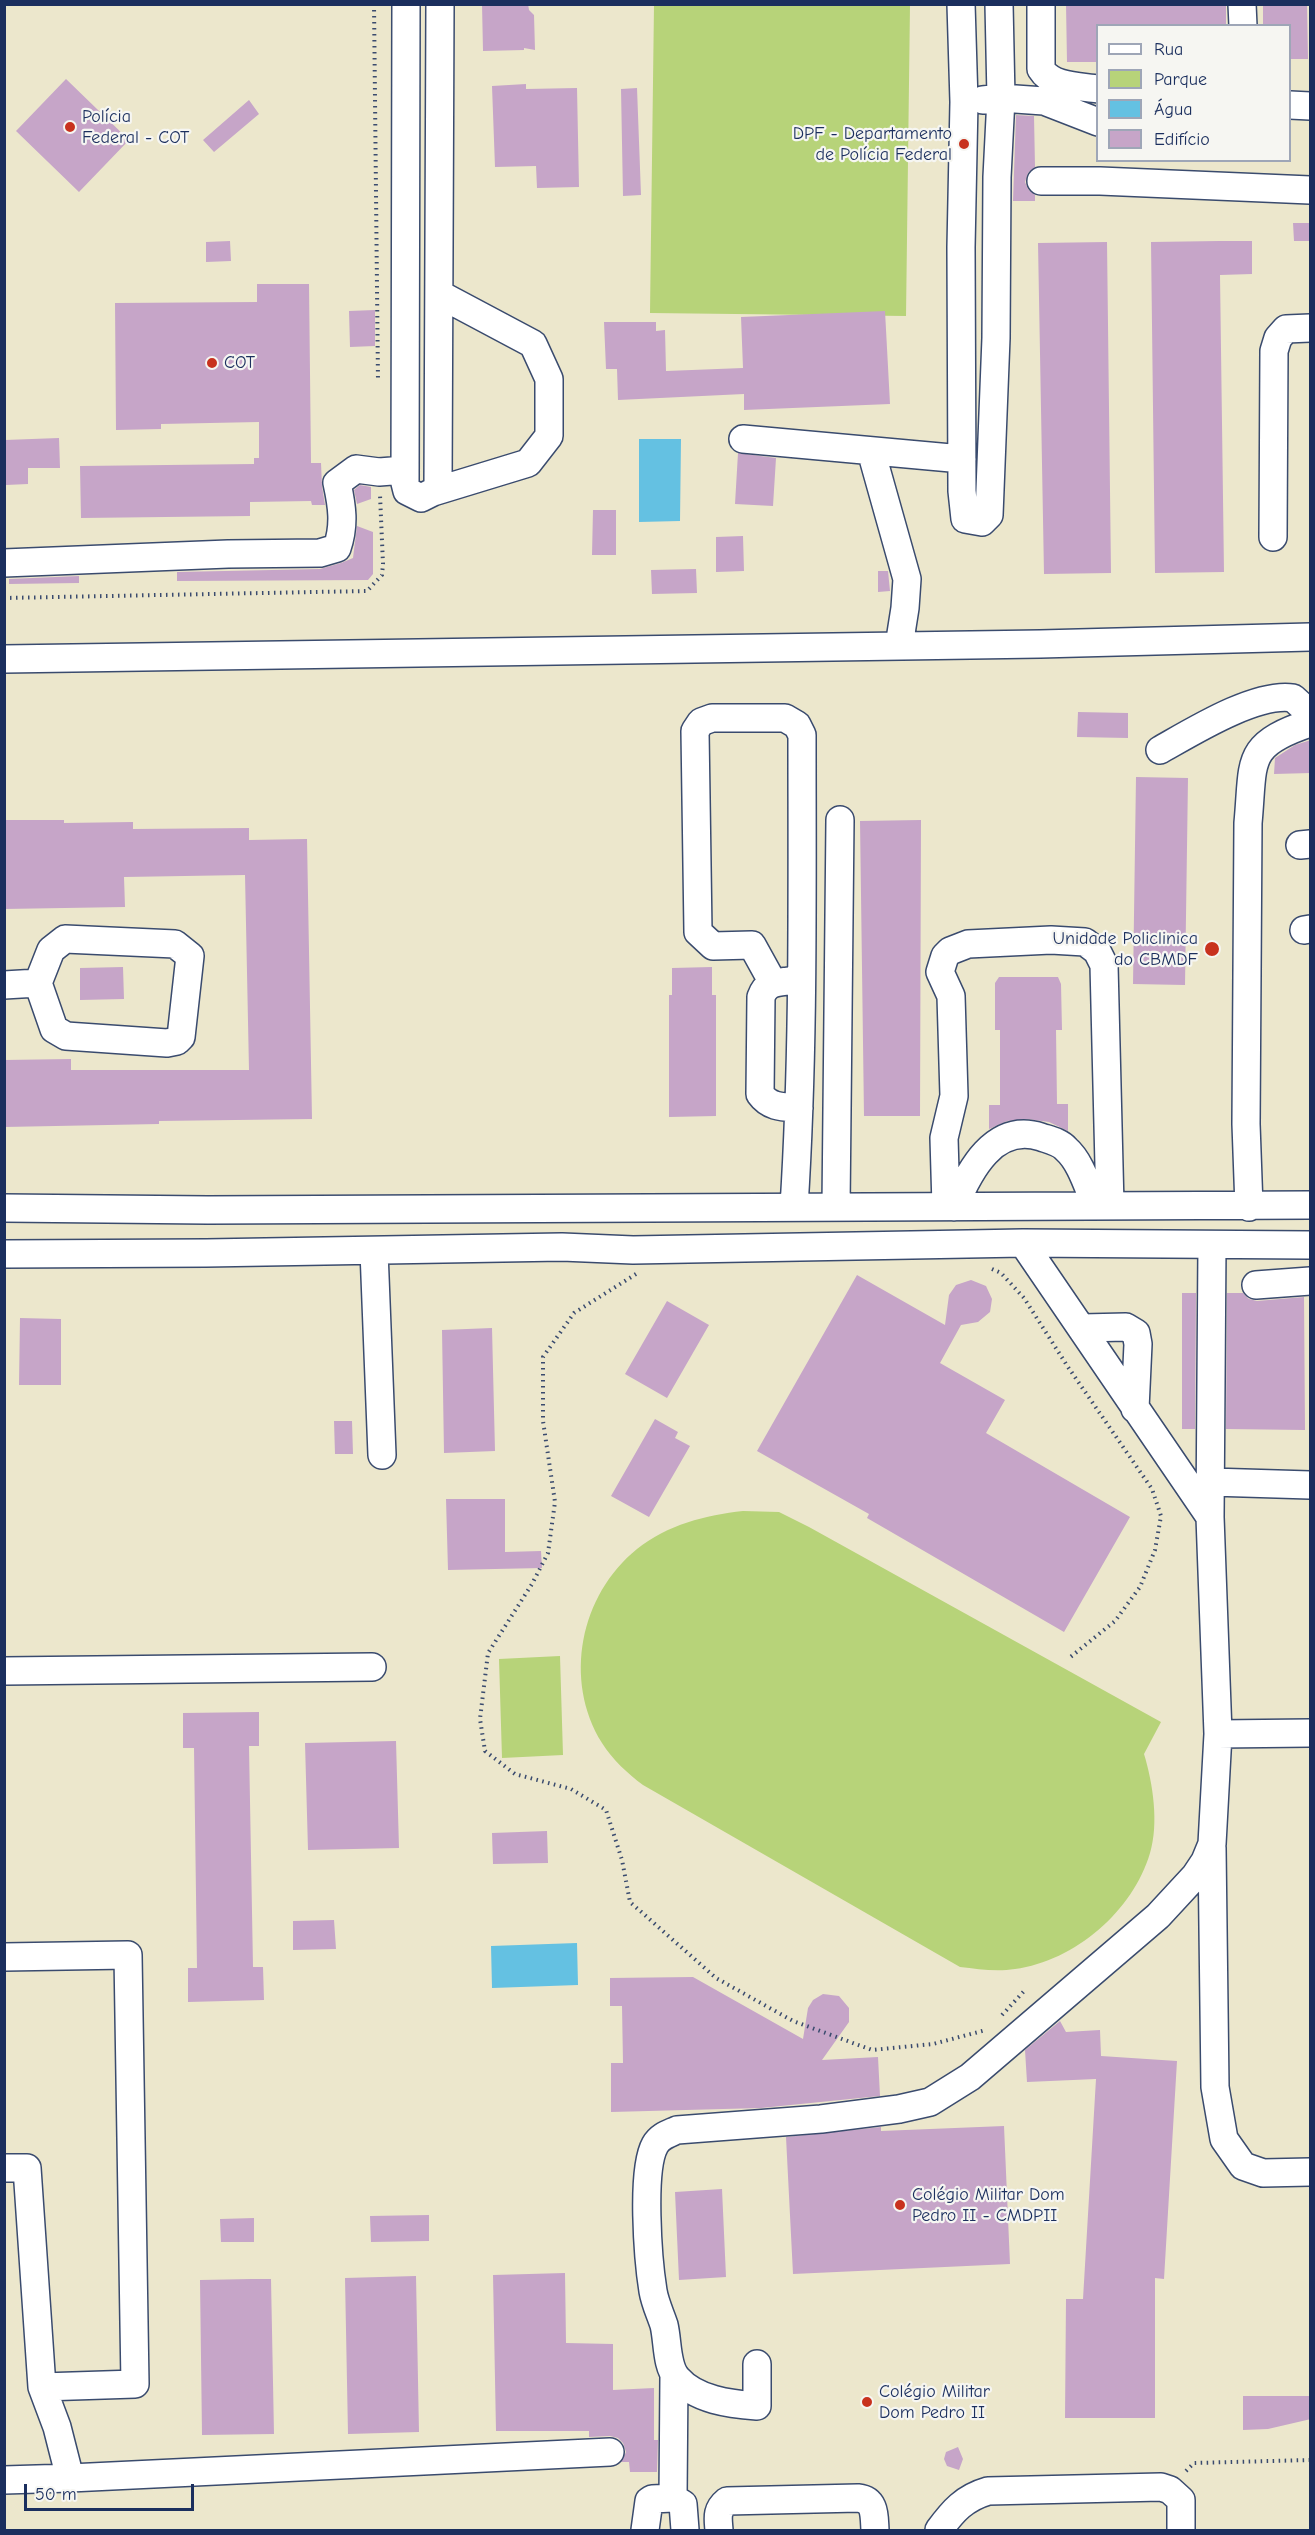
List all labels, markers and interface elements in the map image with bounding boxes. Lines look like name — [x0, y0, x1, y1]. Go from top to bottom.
legend — [1096, 24, 1291, 162]
text: Rua — [1154, 39, 1183, 60]
text: Parque — [1154, 69, 1207, 90]
text: Água — [1154, 99, 1192, 120]
place label: Polícia Federal - COT — [82, 106, 189, 148]
marker: Polícia Federal - COT — [63, 120, 77, 134]
place label: DPF - Departamento de Polícia Federal — [793, 123, 952, 166]
text: Edifício — [1154, 129, 1210, 150]
marker: DPF - Departamento de Polícia Federal — [957, 137, 971, 151]
place label: COT — [224, 352, 255, 374]
marker: COT — [205, 356, 219, 370]
place label: Unidade Policlinica do CBMDF — [1053, 928, 1198, 970]
marker: Unidade Policlinica do CBMDF — [1203, 940, 1221, 958]
place label: Colégio Militar Dom Pedro II - CMDPII — [912, 2184, 1065, 2226]
marker: Colégio Militar Dom Pedro II - CMDPII — [893, 2198, 907, 2212]
place label: Colégio Militar Dom Pedro II — [879, 2381, 990, 2424]
marker: Colégio Militar Dom Pedro II — [860, 2395, 874, 2409]
scale bar — [27, 2472, 196, 2510]
text: 50 m — [35, 2484, 77, 2505]

